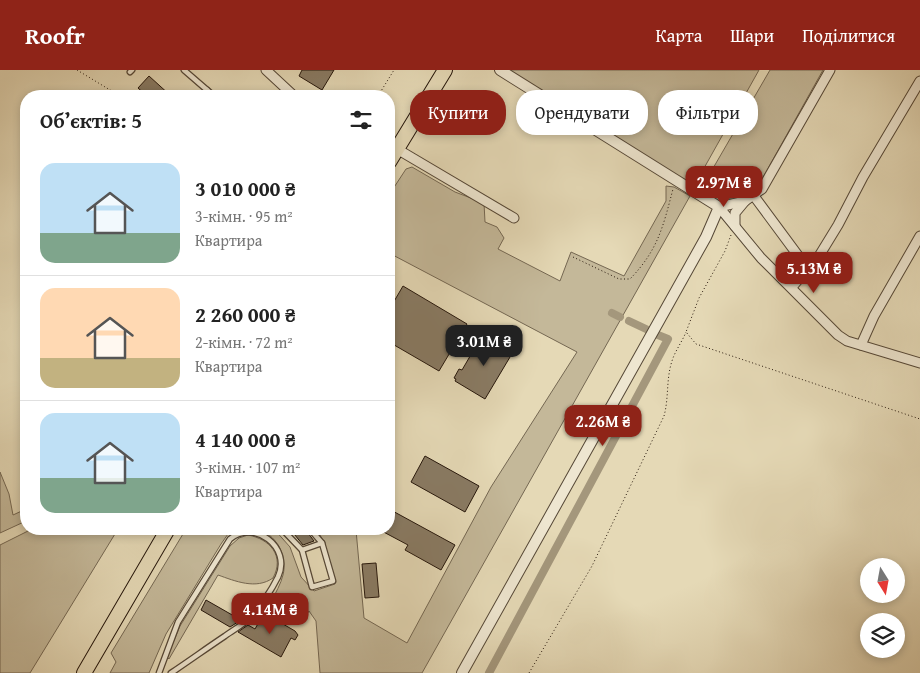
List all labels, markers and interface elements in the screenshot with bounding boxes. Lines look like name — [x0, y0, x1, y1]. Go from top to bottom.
text: Roofr — [25, 18, 85, 53]
text: Карта — [656, 22, 702, 49]
text: Шари — [730, 22, 774, 49]
text: Поділитися — [802, 22, 895, 49]
chip: Купити — [410, 90, 506, 135]
chip: Орендувати — [516, 90, 648, 135]
chip: Фільтри — [658, 90, 758, 135]
text: Об’єктів: 5 — [40, 105, 142, 136]
icon: filters — [347, 106, 375, 134]
pin: 2.97M ₴ — [678, 166, 770, 208]
text: 2.97M ₴ — [697, 170, 751, 194]
text: 3 010 000 ₴ — [195, 173, 296, 204]
icon: home — [80, 183, 140, 243]
text: 3-кімн. · 95 m² — [195, 204, 293, 228]
text: Квартира — [195, 228, 262, 252]
pin: 5.13M ₴ — [768, 252, 860, 294]
text: 5.13M ₴ — [787, 256, 841, 280]
text: 2 260 000 ₴ — [195, 299, 296, 330]
icon: home — [80, 308, 140, 368]
pin: 3.01M ₴ — [438, 324, 530, 367]
text: 3.01M ₴ — [457, 329, 511, 353]
text: 2-кімн. · 72 m² — [195, 330, 293, 354]
text: Квартира — [195, 354, 262, 378]
pin: 2.26M ₴ — [557, 404, 649, 447]
text: 2.26M ₴ — [576, 409, 630, 433]
text: 4 140 000 ₴ — [195, 424, 296, 455]
icon: home — [80, 433, 140, 493]
text: 3-кімн. · 107 m² — [195, 455, 300, 479]
text: Квартира — [195, 479, 262, 503]
north arrow — [860, 558, 905, 602]
map controls — [860, 558, 905, 658]
pin: 4.14M ₴ — [224, 592, 316, 635]
text: 4.14M ₴ — [243, 597, 297, 621]
button: layers — [860, 613, 905, 658]

